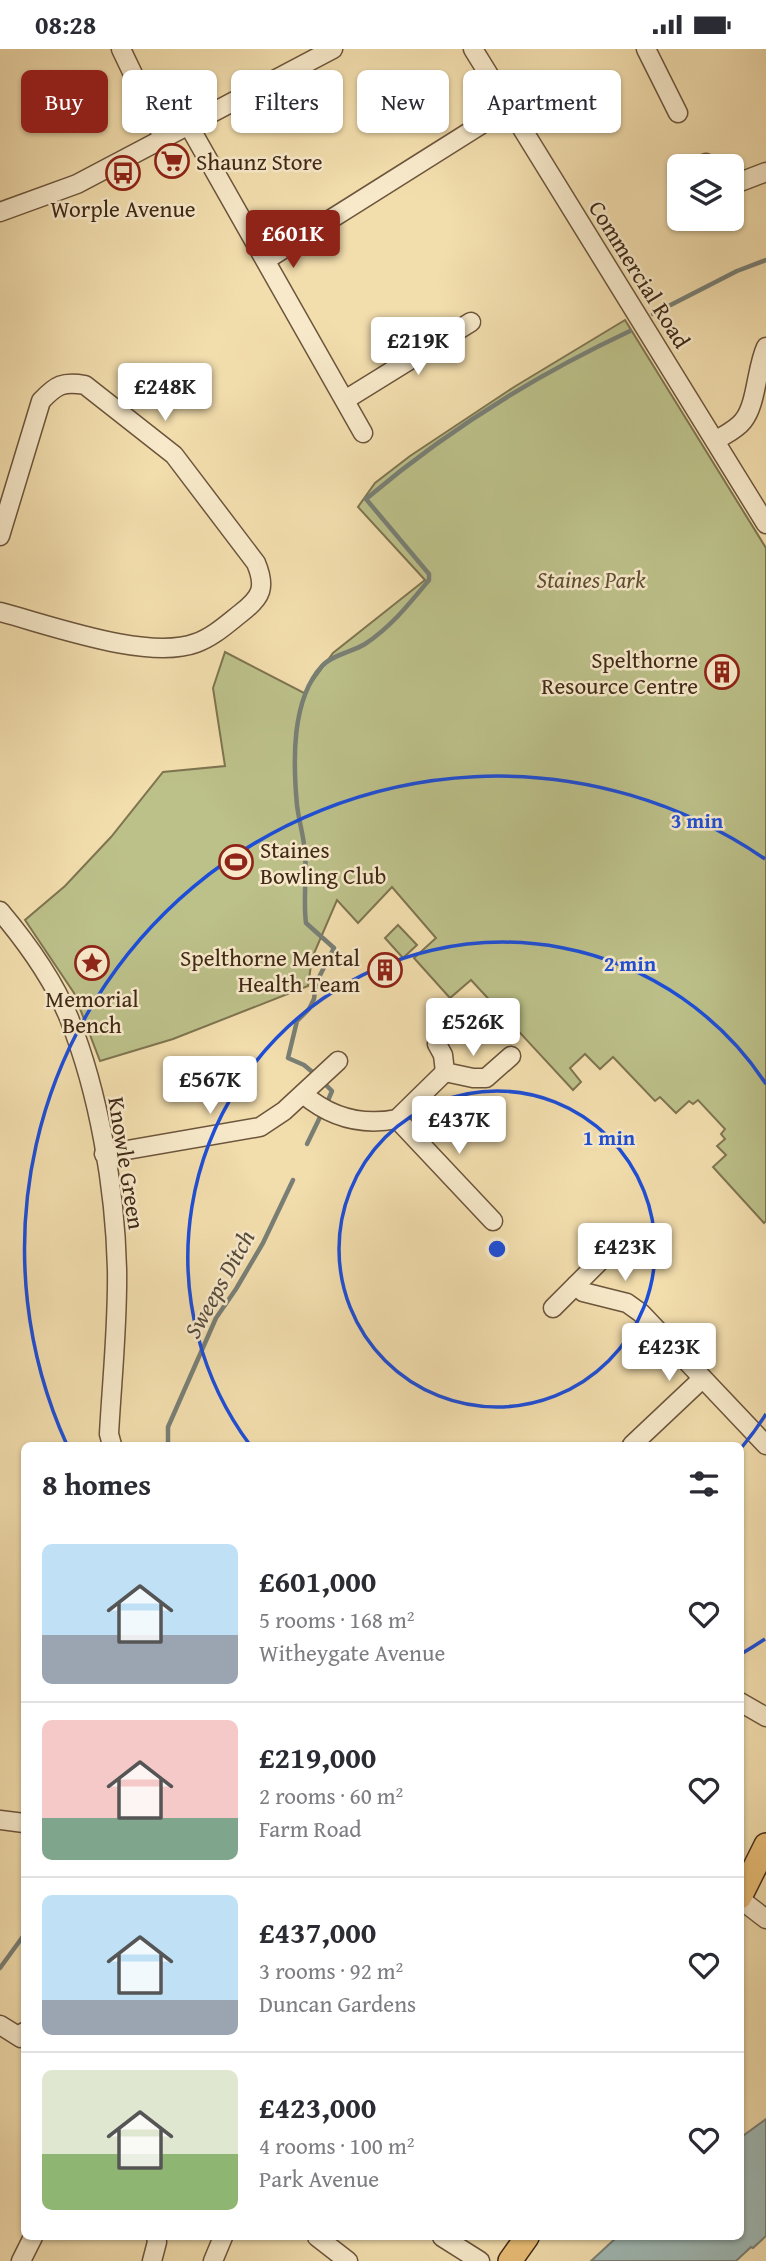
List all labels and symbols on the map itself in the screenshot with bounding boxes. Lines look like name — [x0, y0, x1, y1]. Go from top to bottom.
supermarket icon: Shaunz Store — [153, 142, 191, 180]
place label: Shaunz Store — [196, 145, 323, 178]
bus stop icon: Worple Avenue — [104, 154, 142, 192]
place label: Worple Avenue — [50, 192, 196, 225]
street label: Commercial Road — [581, 194, 699, 355]
pin: £601K — [244, 211, 342, 270]
pin: £219K — [369, 317, 467, 377]
pin: £248K — [116, 363, 214, 423]
park label: Staines Park — [537, 563, 646, 596]
place label: Spelthorne Resource Centre — [541, 643, 698, 702]
building icon: Spelthorne Resource Centre — [703, 653, 741, 691]
text: 3 min — [671, 805, 724, 836]
place label: Staines Bowling Club — [260, 833, 386, 892]
sports icon: Staines Bowling Club — [217, 843, 255, 881]
place label: Spelthorne Mental Health Team — [180, 941, 360, 1000]
place icon: Memorial Bench — [73, 944, 111, 982]
text: 2 min — [604, 948, 657, 979]
building icon: Spelthorne Mental Health Team — [366, 951, 404, 989]
place label: Memorial Bench — [45, 982, 139, 1041]
pin: £526K — [424, 999, 522, 1058]
pin: £567K — [161, 1056, 259, 1116]
street label: Knowle Green — [100, 1094, 154, 1232]
pin: £437K — [410, 1097, 508, 1156]
text: 1 min — [583, 1122, 636, 1153]
water label: Sweeps Ditch — [175, 1223, 263, 1345]
pin: £423K — [576, 1223, 674, 1283]
centre of rings — [485, 1237, 509, 1261]
pin: £423K — [620, 1323, 718, 1383]

